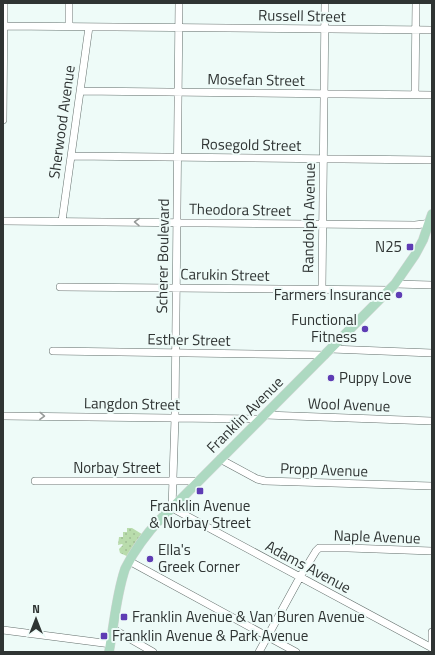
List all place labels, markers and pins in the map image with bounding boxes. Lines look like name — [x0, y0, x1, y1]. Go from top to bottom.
place label: N25 — [375, 235, 402, 258]
marker: N25 — [405, 242, 415, 252]
place label: Farmers Insurance — [274, 283, 391, 306]
marker: Farmers Insurance — [394, 290, 404, 300]
place label: Functional Fitness — [291, 308, 357, 348]
marker: Functional Fitness — [360, 324, 370, 334]
place label: Puppy Love — [339, 366, 412, 389]
marker: Puppy Love — [326, 373, 336, 383]
marker: Franklin Avenue & Norbay Street — [195, 486, 205, 496]
place label: Franklin Avenue & Norbay Street — [149, 494, 251, 534]
place label: Ella's Greek Corner — [158, 538, 240, 578]
marker: Ella's Greek Corner — [145, 554, 155, 564]
place label: Franklin Avenue & Van Buren Avenue — [132, 605, 365, 628]
marker: Franklin Avenue & Van Buren Avenue — [119, 612, 129, 622]
place label: Franklin Avenue & Park Avenue — [112, 624, 308, 647]
marker: Franklin Avenue & Park Avenue — [99, 631, 109, 641]

